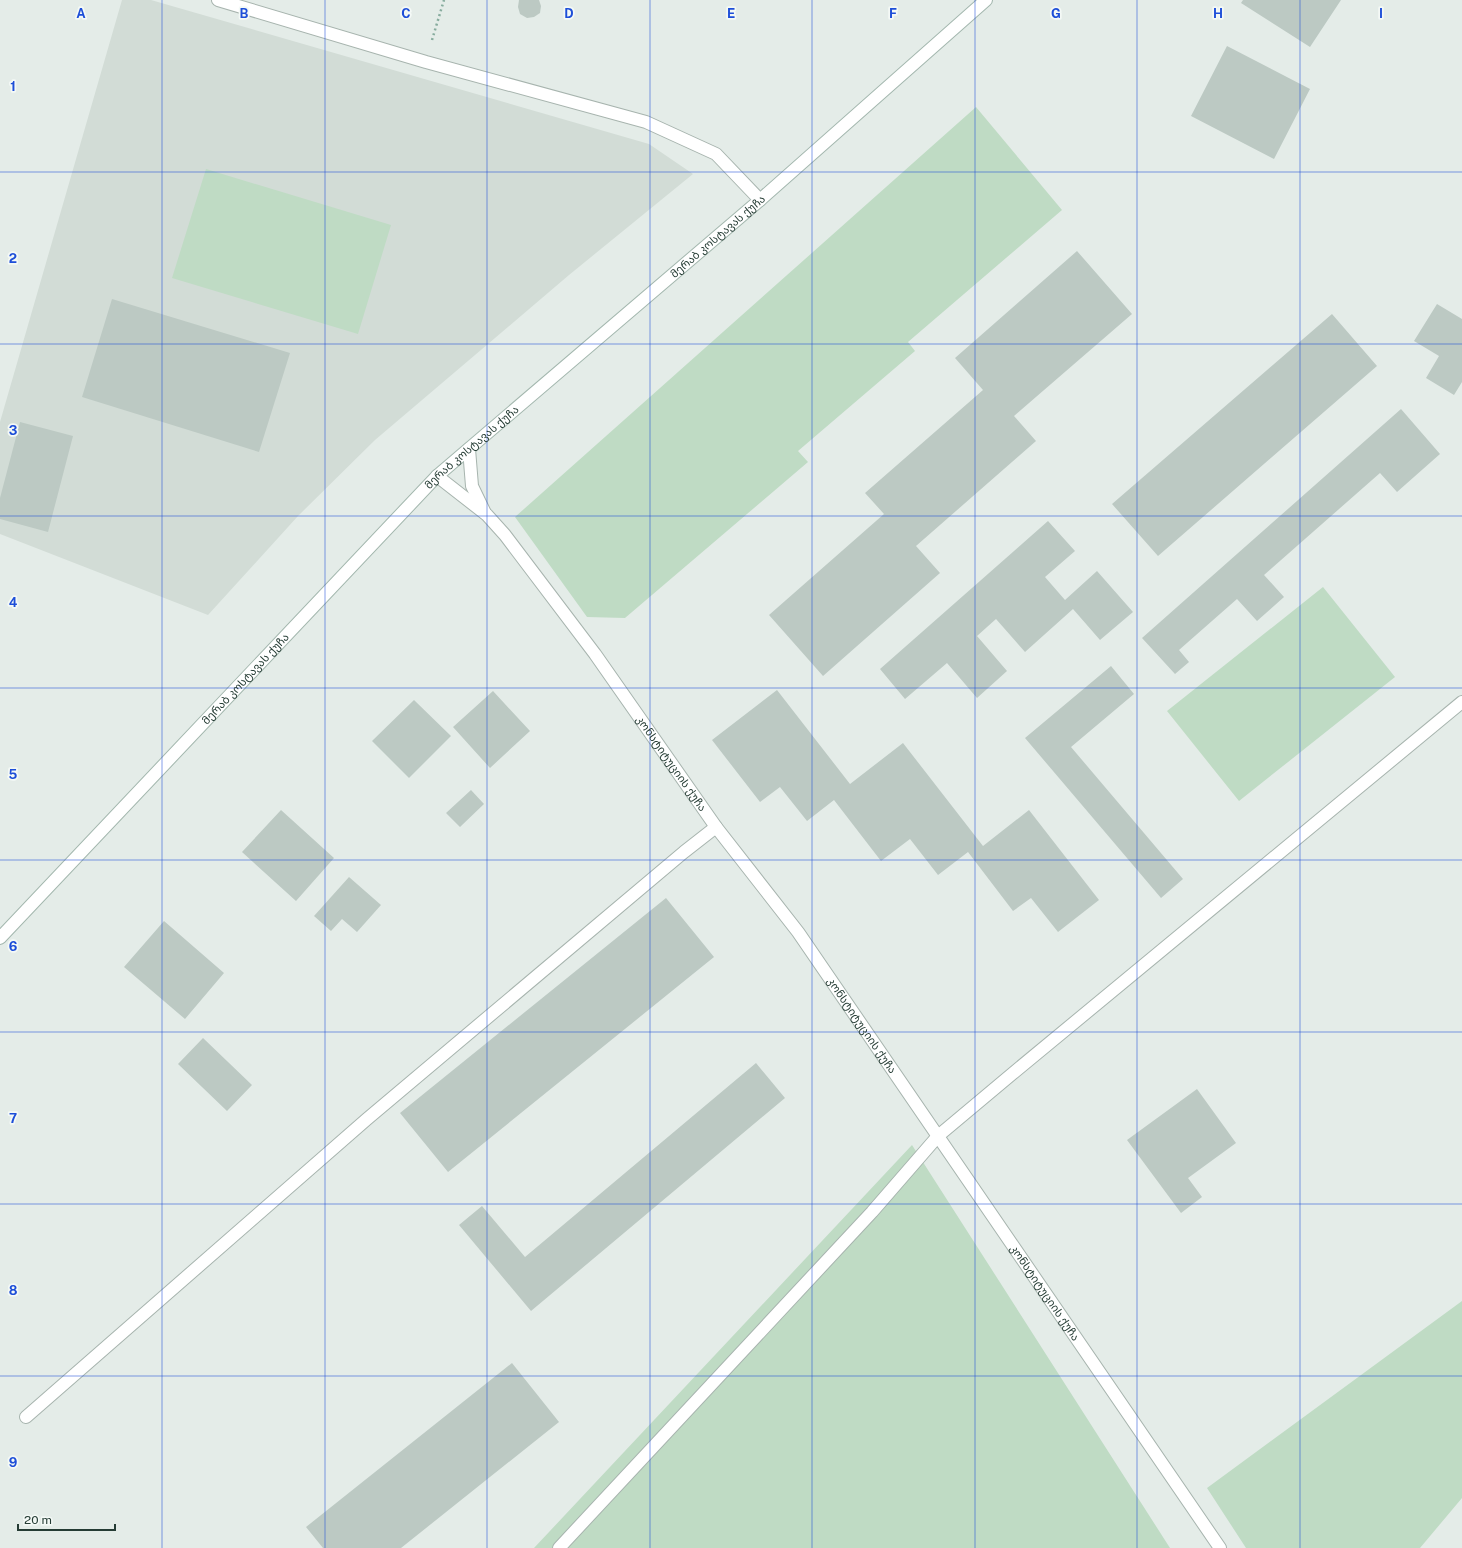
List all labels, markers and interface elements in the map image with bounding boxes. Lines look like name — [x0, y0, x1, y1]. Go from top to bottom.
text: A — [76, 6, 86, 21]
text: B — [240, 6, 249, 21]
text: C — [401, 6, 411, 21]
text: D — [564, 6, 574, 21]
text: E — [727, 6, 735, 21]
text: F — [889, 6, 897, 21]
text: G — [1051, 6, 1061, 21]
text: H — [1213, 6, 1223, 21]
text: I — [1379, 6, 1383, 21]
text: 1 — [10, 79, 16, 94]
street label: მერაბ კოსტავას ქუჩა — [668, 193, 767, 280]
text: 2 — [9, 251, 17, 266]
street label: მერაბ კოსტავას ქუჩა — [422, 403, 521, 491]
text: 3 — [9, 423, 18, 438]
text: 4 — [9, 595, 18, 610]
street label: მერაბ კოსტავას ქუჩა — [200, 631, 291, 727]
street label: კონსტიტუციის ქუჩა — [633, 714, 709, 813]
text: 5 — [9, 767, 18, 782]
text: 6 — [9, 939, 18, 954]
street label: კონსტიტუციის ქუჩა — [824, 975, 899, 1075]
text: 7 — [9, 1111, 17, 1126]
street label: კონსტიტუციის ქუჩა — [1007, 1242, 1082, 1343]
text: 8 — [9, 1283, 18, 1298]
text: 9 — [9, 1455, 17, 1470]
scale bar — [18, 1506, 115, 1532]
text: 20 m — [24, 1513, 52, 1527]

